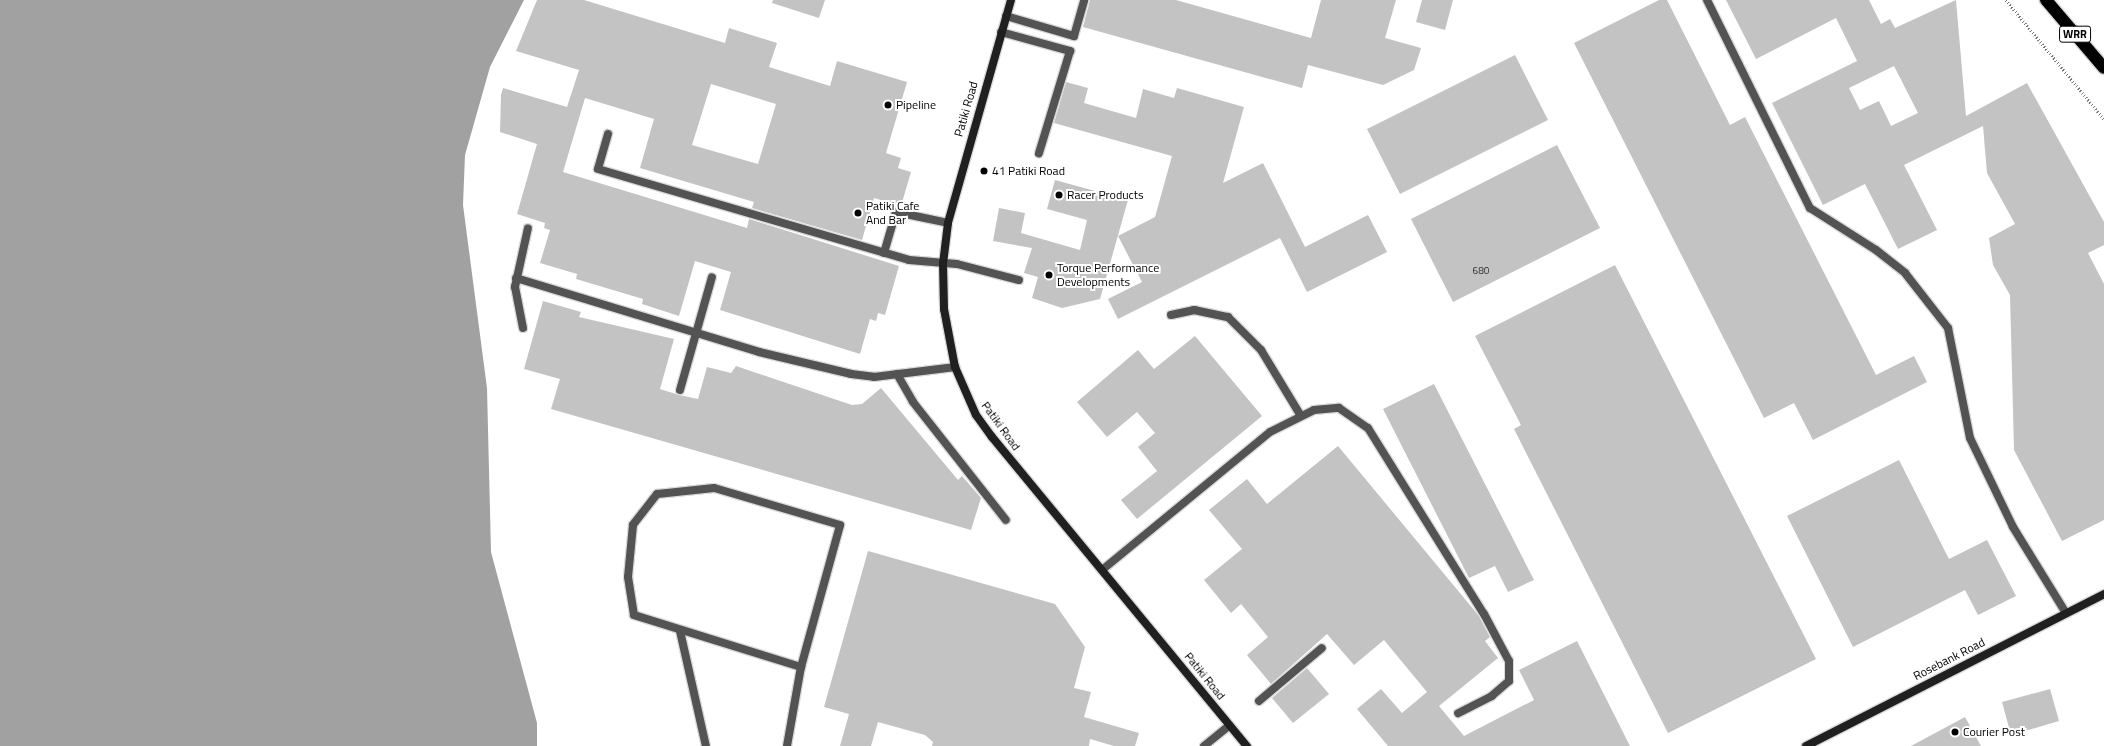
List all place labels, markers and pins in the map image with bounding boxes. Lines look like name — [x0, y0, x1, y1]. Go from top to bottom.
place label: Pipeline — [896, 98, 936, 112]
marker: Pipeline — [883, 100, 893, 110]
place label: 41 Patiki Road — [992, 164, 1065, 178]
marker: 41 Patiki Road — [979, 166, 989, 176]
place label: Racer Products — [1067, 188, 1144, 202]
marker: Racer Products — [1054, 190, 1064, 200]
place label: Patiki Cafe And Bar — [866, 199, 919, 227]
marker: Patiki Cafe And Bar — [853, 208, 863, 218]
place label: Torque Performance Developments — [1057, 261, 1159, 289]
marker: Torque Performance Developments — [1044, 270, 1054, 280]
place label: Courier Post — [1963, 725, 2025, 739]
marker: Courier Post — [1950, 727, 1960, 737]

